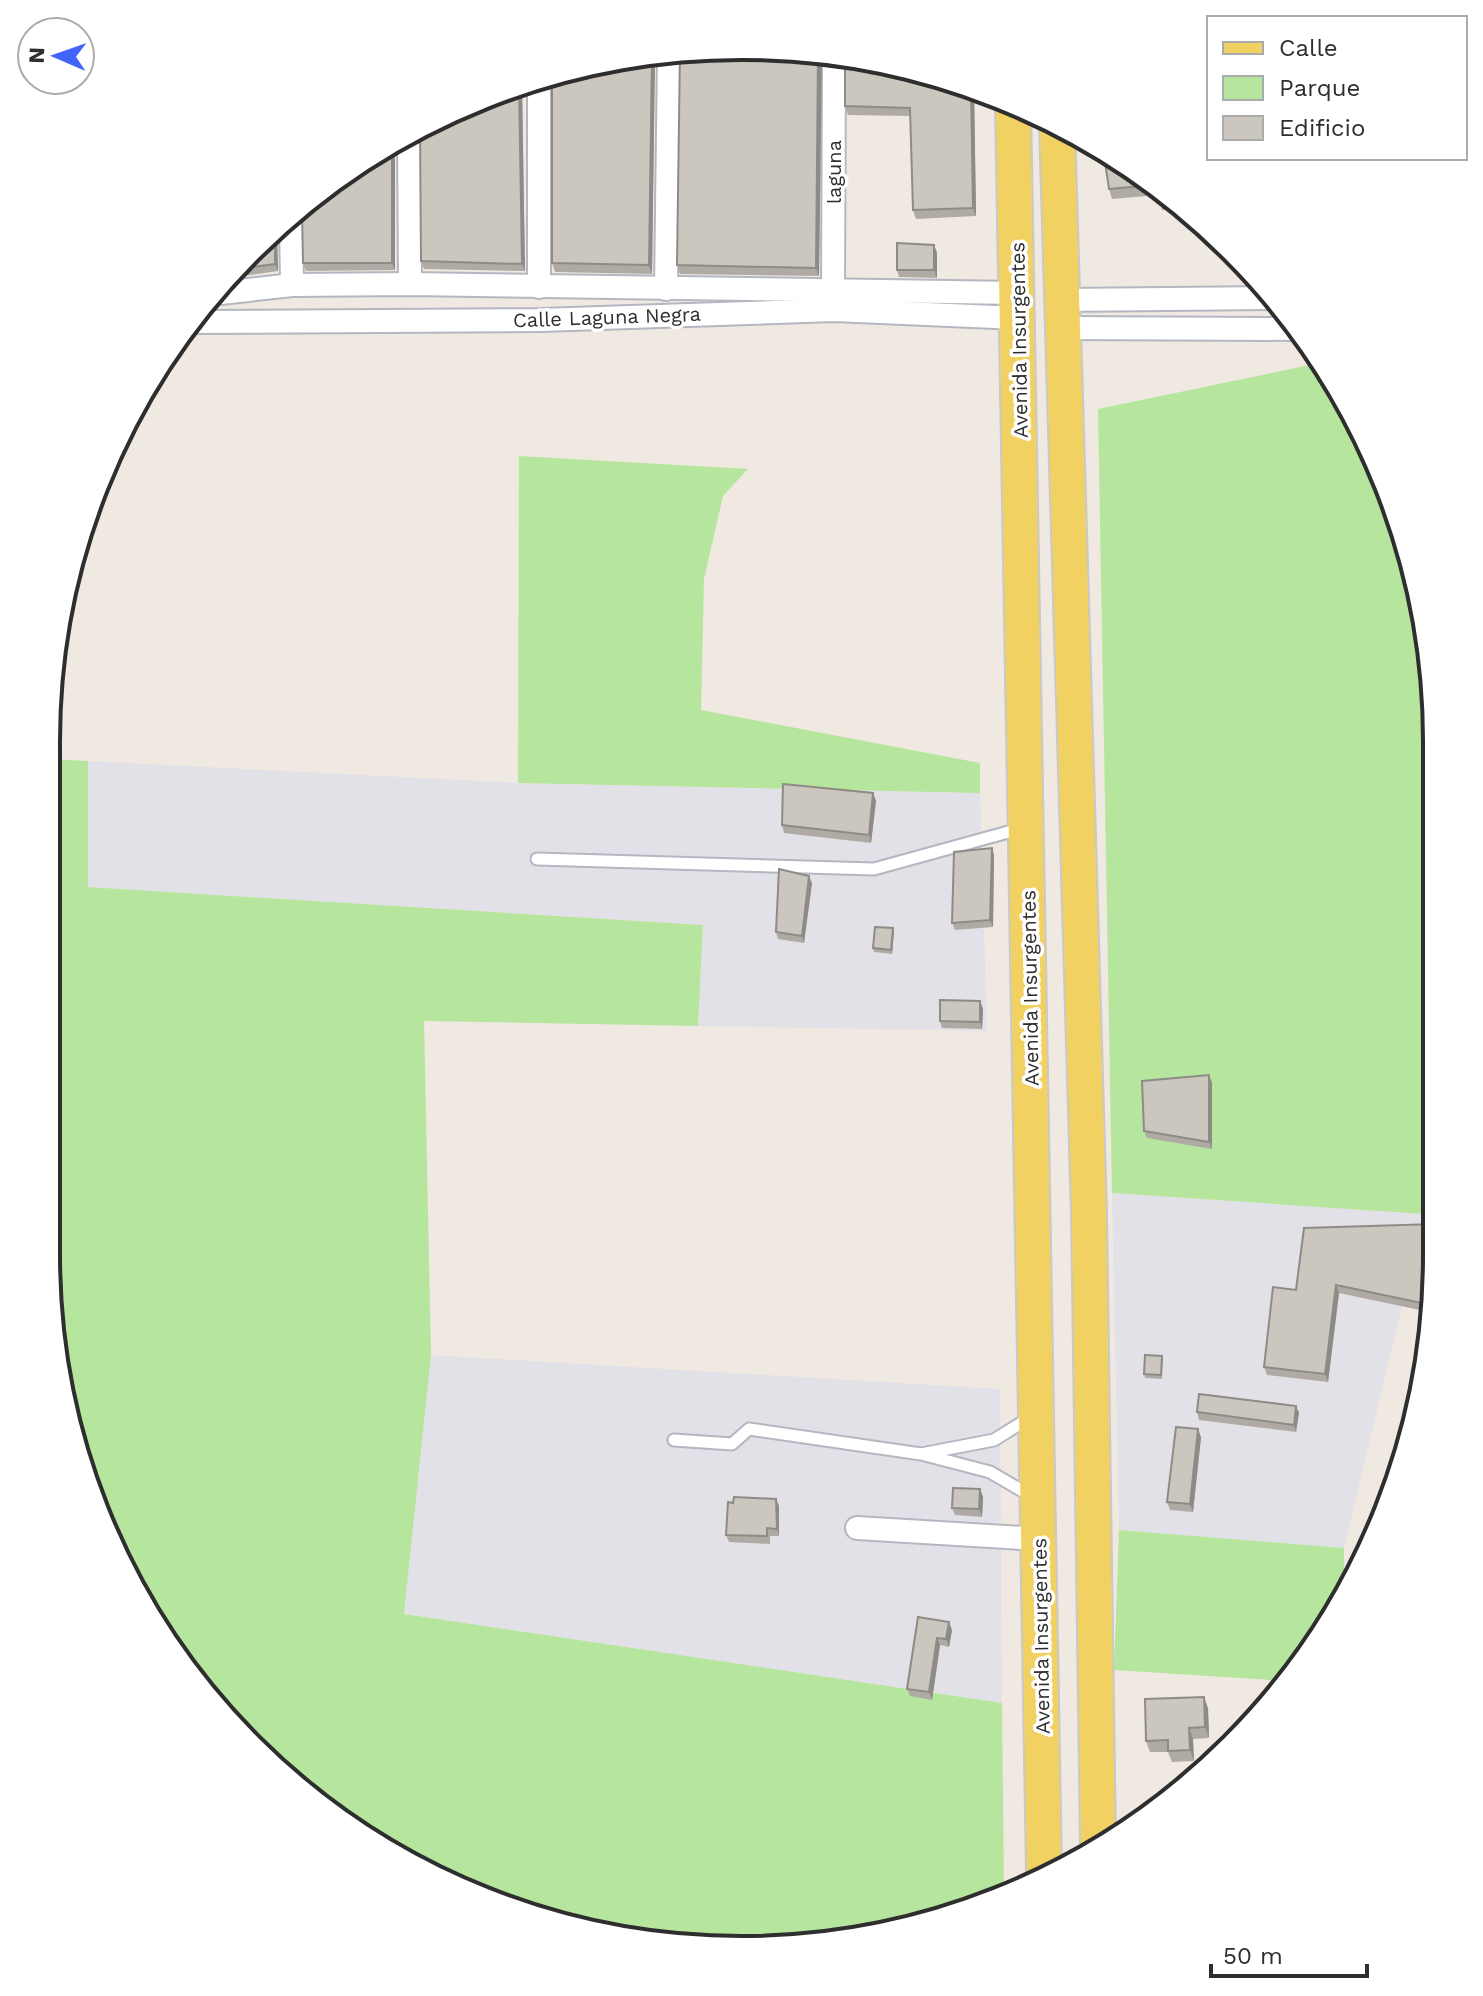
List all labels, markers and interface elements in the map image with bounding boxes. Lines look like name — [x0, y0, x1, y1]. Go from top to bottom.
north arrow — [16, 16, 96, 96]
legend — [1207, 16, 1467, 160]
text: Calle — [1279, 34, 1338, 62]
text: N — [24, 47, 49, 64]
text: Parque — [1279, 74, 1360, 102]
text: Edificio — [1279, 114, 1365, 142]
street label: laguna — [822, 140, 846, 204]
street label: Avenida Insurgentes — [1005, 242, 1033, 438]
street label: Calle Laguna Negra — [513, 302, 701, 332]
street label: Avenida Insurgentes — [1016, 890, 1044, 1086]
street label: Avenida Insurgentes — [1027, 1538, 1055, 1734]
scale bar — [1211, 1928, 1367, 1978]
text: 50 m — [1223, 1942, 1283, 1970]

